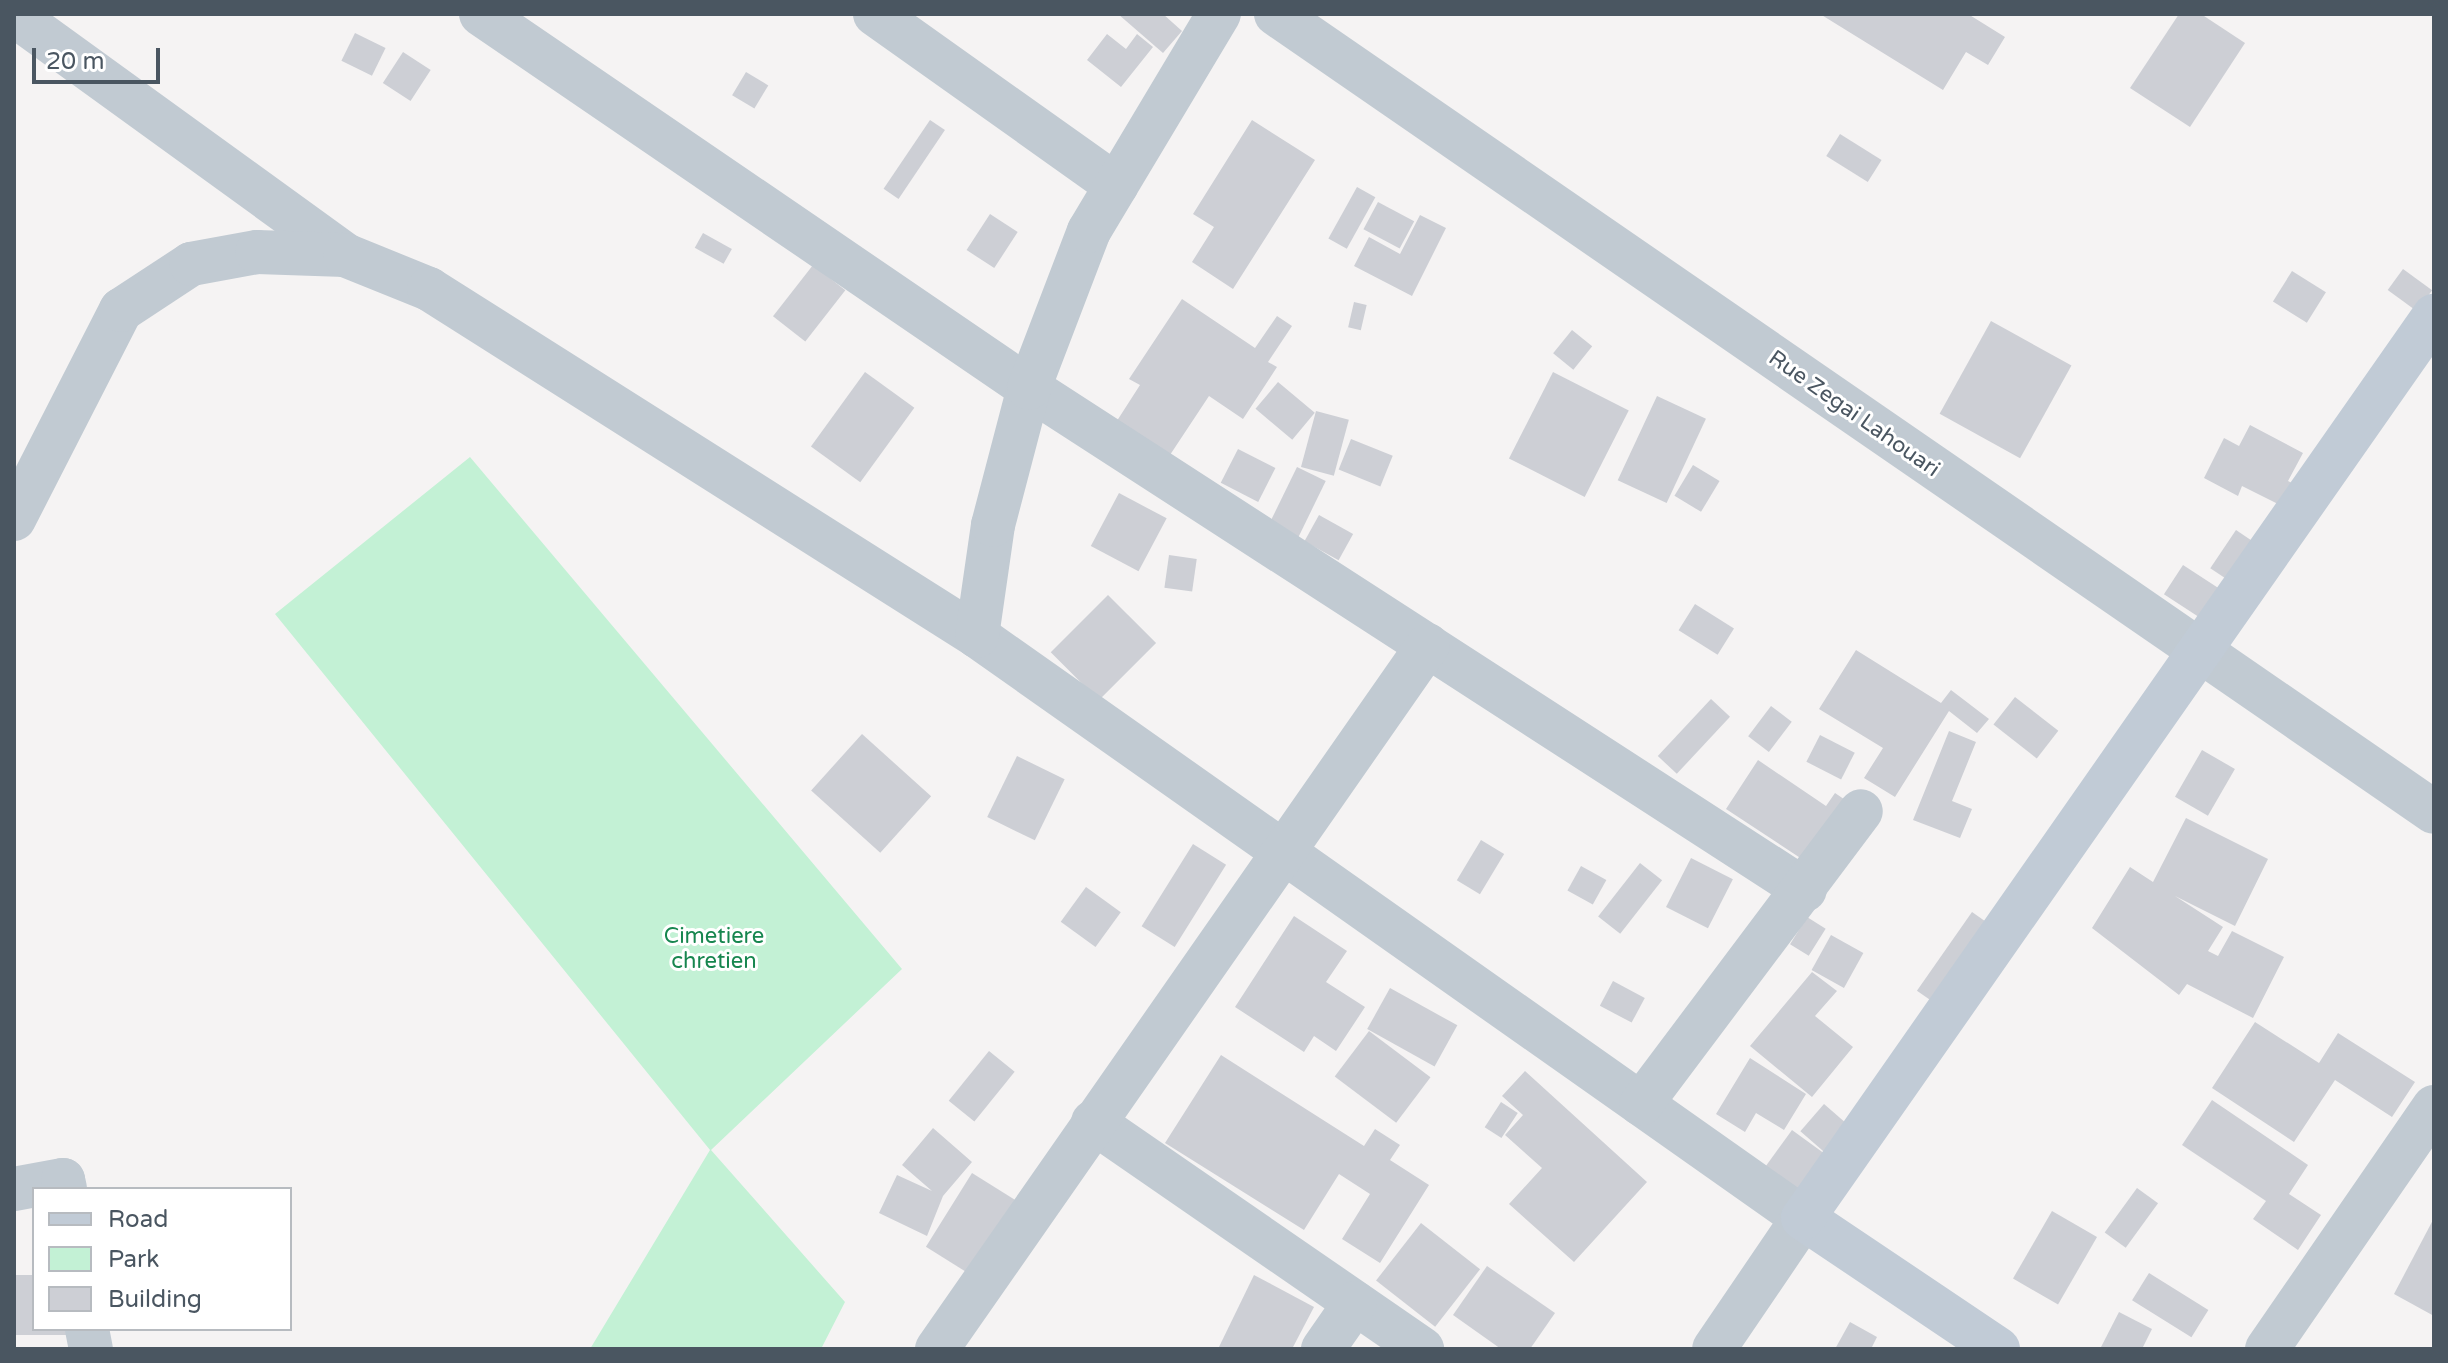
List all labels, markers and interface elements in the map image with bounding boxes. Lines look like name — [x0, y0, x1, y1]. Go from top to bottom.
scale bar — [36, 32, 164, 82]
text: 20 m — [46, 47, 104, 76]
street label: Rue Zegai Lahouari — [1763, 345, 1945, 483]
park label: Cimetiere chretien — [664, 923, 764, 974]
legend — [32, 1187, 292, 1331]
text: Road — [108, 1205, 168, 1234]
text: Park — [108, 1245, 159, 1274]
text: Building — [108, 1285, 202, 1314]

